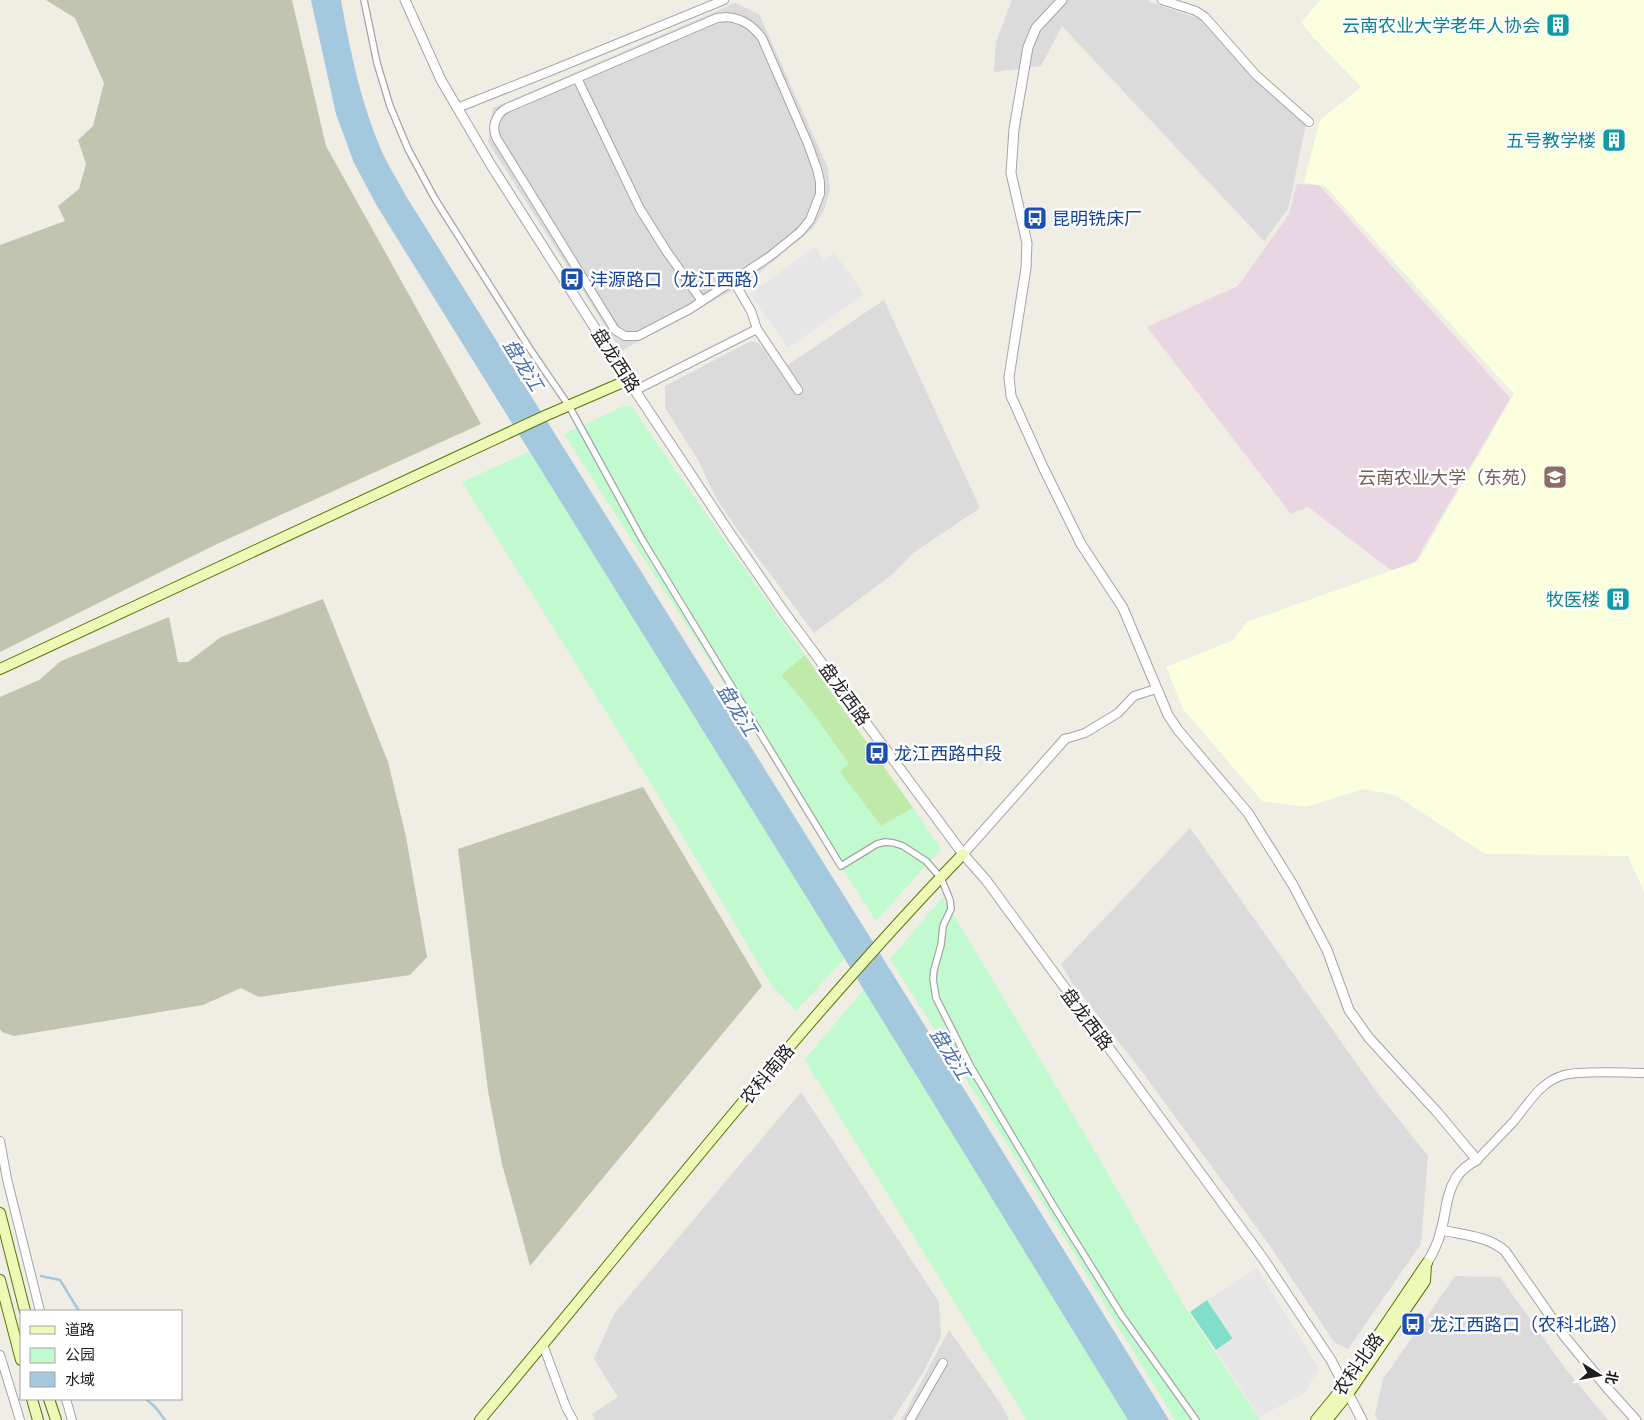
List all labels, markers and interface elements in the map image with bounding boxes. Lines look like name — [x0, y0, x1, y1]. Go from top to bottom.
building icon: 云南农业大学老年人协会 — [1545, 12, 1571, 38]
place label: 云南农业大学老年人协会 — [1342, 13, 1540, 38]
building icon: 五号教学楼 — [1601, 127, 1627, 153]
place label: 五号教学楼 — [1506, 128, 1596, 153]
bus stop icon: 昆明铣床厂 — [1022, 205, 1048, 231]
place label: 昆明铣床厂 — [1052, 206, 1142, 231]
bus stop icon: 沣源路口（龙江西路） — [559, 266, 585, 292]
place label: 沣源路口（龙江西路） — [590, 267, 770, 292]
street label: 盘龙西路 — [586, 323, 646, 397]
water label: 盘龙江 — [496, 334, 551, 398]
school or university icon: 云南农业大学（东苑） — [1542, 464, 1568, 490]
place label: 云南农业大学（东苑） — [1358, 465, 1538, 490]
building icon: 牧医楼 — [1605, 586, 1631, 612]
place label: 牧医楼 — [1546, 587, 1600, 612]
street label: 盘龙西路 — [814, 658, 876, 730]
water label: 盘龙江 — [710, 679, 765, 743]
bus stop icon: 龙江西路中段 — [864, 740, 890, 766]
place label: 龙江西路中段 — [894, 741, 1002, 766]
street label: 盘龙西路 — [1055, 983, 1119, 1055]
water label: 盘龙江 — [923, 1023, 978, 1087]
street label: 农科南路 — [734, 1038, 800, 1110]
legend — [20, 1310, 182, 1400]
bus stop icon: 龙江西路口（农科北路） — [1400, 1311, 1426, 1337]
place label: 龙江西路口（农科北路） — [1430, 1312, 1628, 1337]
text: 道路 — [65, 1319, 95, 1340]
street label: 农科北路 — [1327, 1327, 1389, 1401]
text: 公园 — [65, 1344, 95, 1365]
north arrow — [1574, 1350, 1624, 1400]
text: 水域 — [65, 1369, 95, 1390]
text: 北 — [1601, 1369, 1623, 1386]

